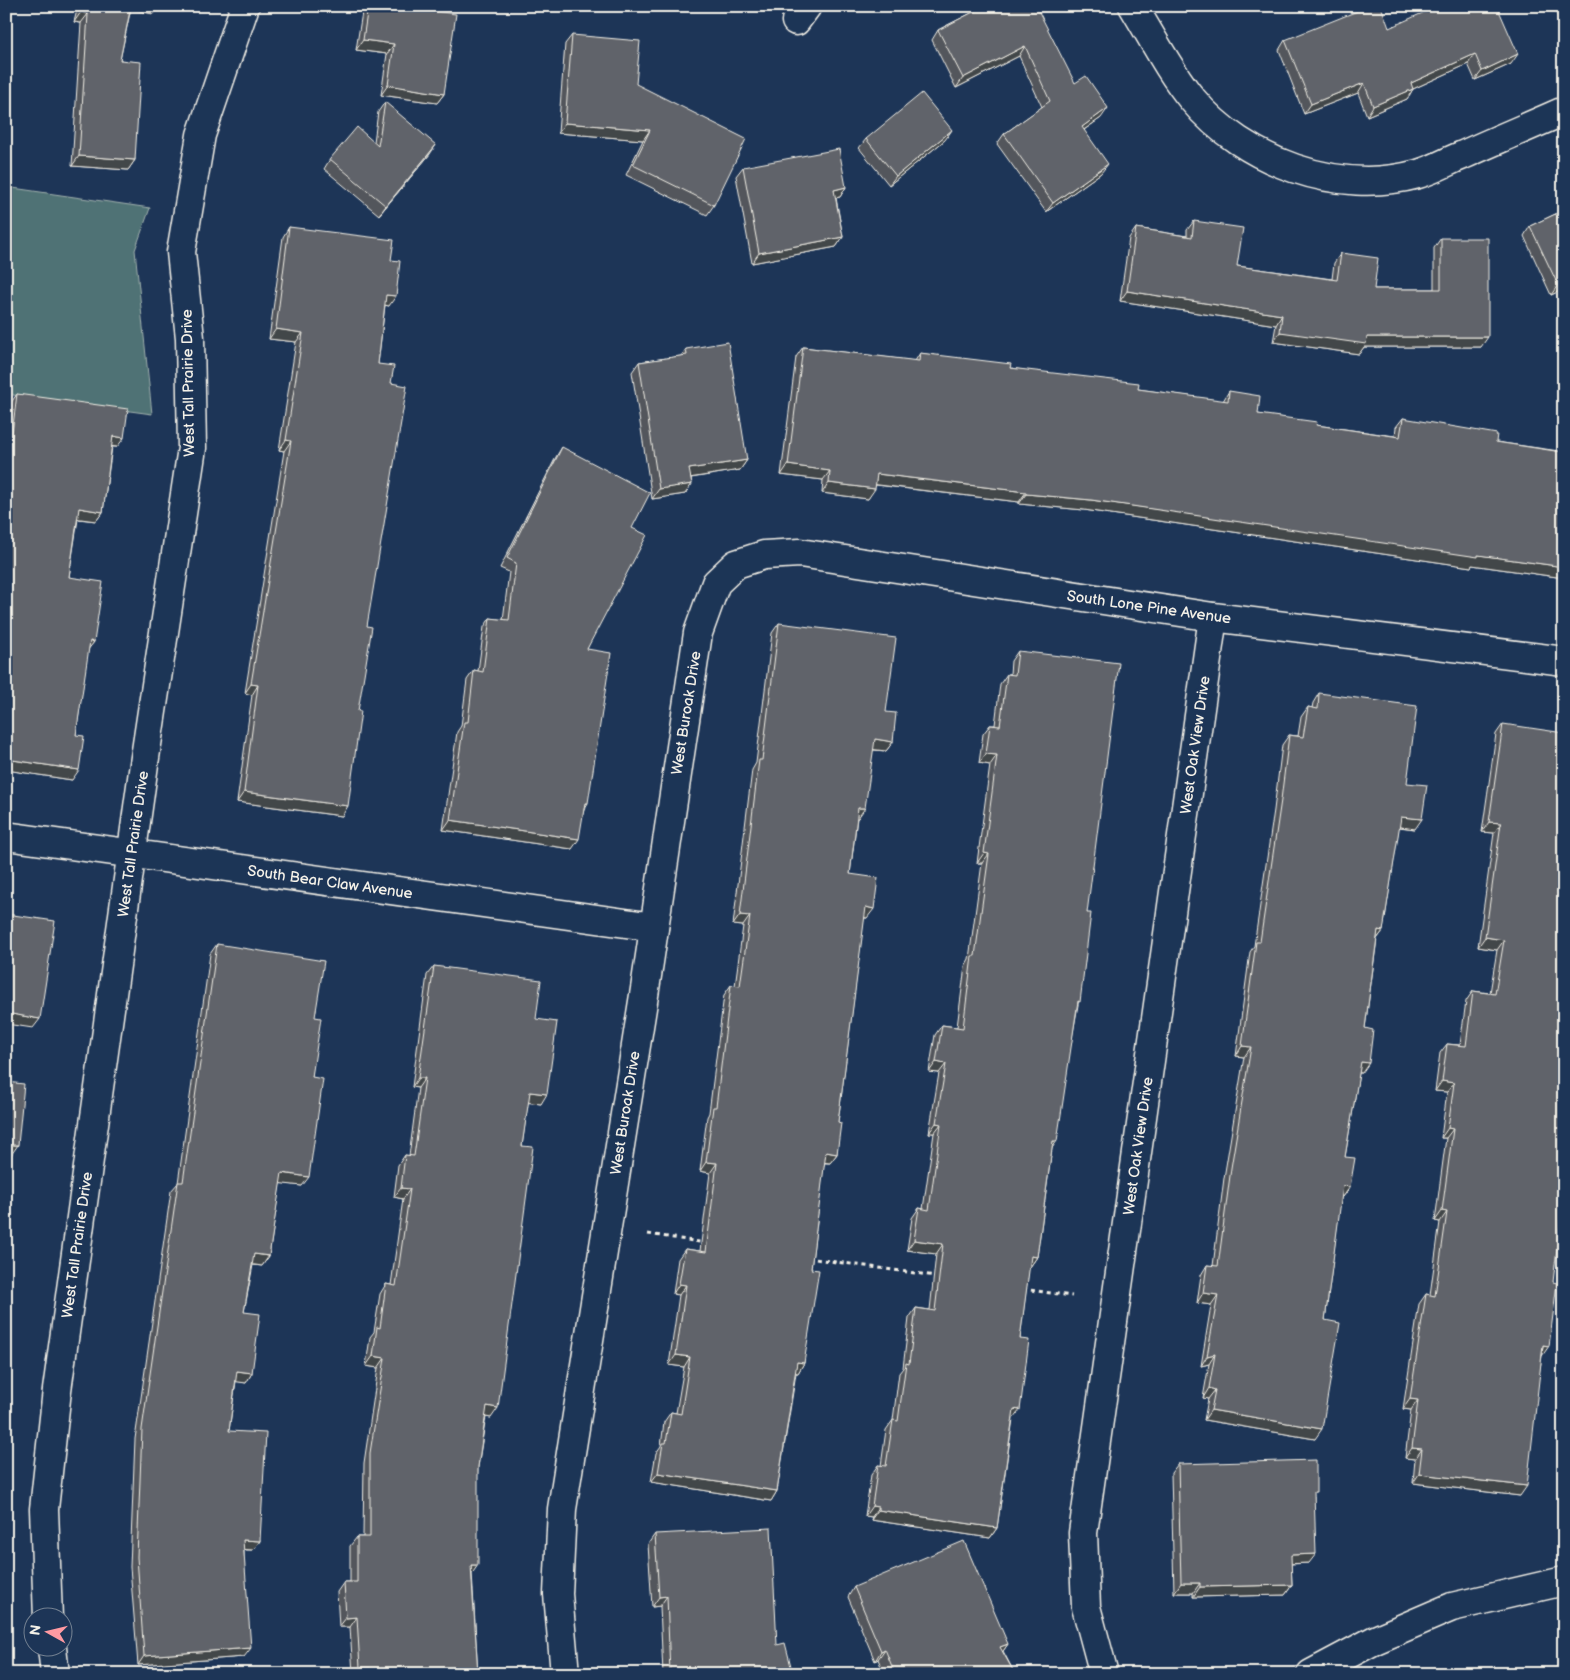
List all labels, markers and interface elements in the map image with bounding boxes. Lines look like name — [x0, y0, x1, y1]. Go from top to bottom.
street label: West Tall Prairie Drive — [178, 309, 199, 457]
street label: South Lone Pine Avenue — [1066, 587, 1232, 628]
street label: West Buroak Drive — [667, 650, 706, 776]
street label: West Oak View Drive — [1176, 675, 1215, 815]
street label: West Tall Prairie Drive — [114, 770, 153, 919]
street label: South Bear Claw Avenue — [246, 861, 414, 904]
street label: West Buroak Drive — [606, 1050, 645, 1176]
street label: West Oak View Drive — [1119, 1076, 1158, 1216]
street label: West Tall Prairie Drive — [58, 1171, 97, 1320]
north arrow — [22, 1608, 72, 1658]
text: N — [26, 1624, 45, 1637]

